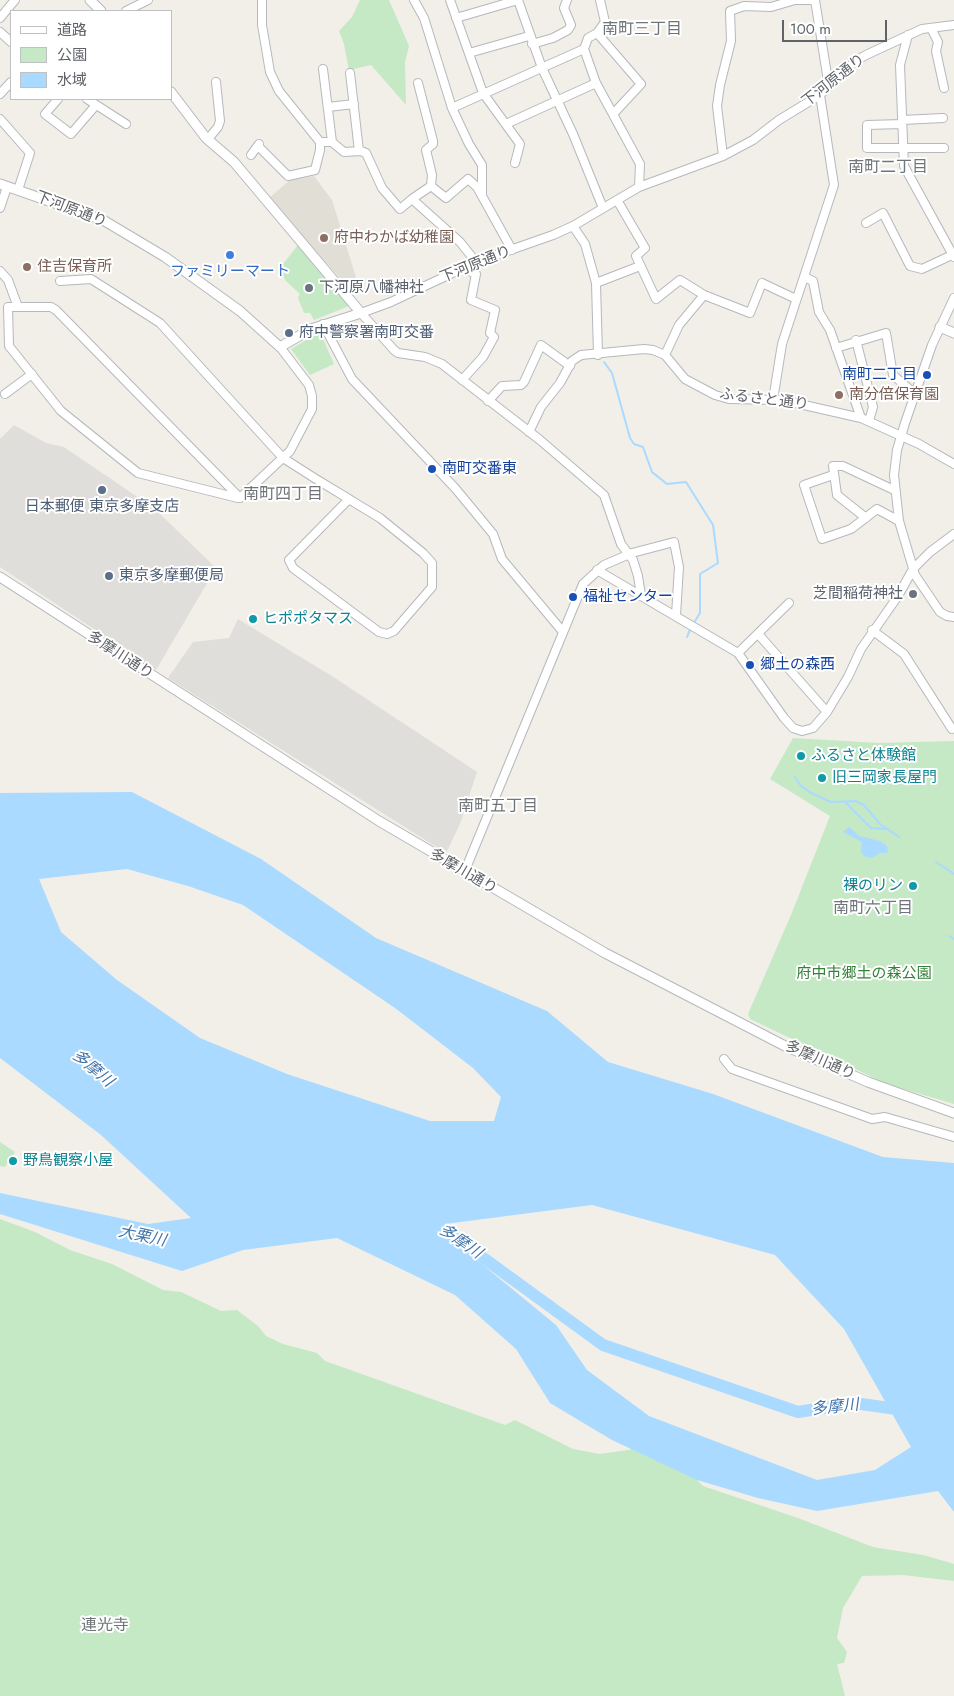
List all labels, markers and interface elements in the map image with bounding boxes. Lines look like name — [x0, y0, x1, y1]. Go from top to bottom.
legend — [10, 10, 172, 100]
scale bar — [784, 10, 889, 42]
text: 100 m — [790, 18, 831, 40]
text: 道路 — [57, 19, 87, 41]
district label: 南町三丁目 — [602, 20, 682, 40]
text: 公園 — [57, 44, 87, 66]
street label: 下河原通り — [799, 51, 869, 111]
text: 水域 — [57, 69, 87, 91]
district label: 南町二丁目 — [848, 158, 928, 178]
street label: 下河原通り — [33, 188, 109, 232]
place label: 府中わかば幼稚園 — [334, 229, 454, 247]
marker: 府中わかば幼稚園 — [318, 232, 330, 244]
street label: 下河原通り — [438, 243, 514, 287]
marker: ファミリーマート — [224, 249, 236, 261]
place label: 住吉保育所 — [37, 258, 112, 276]
marker: 住吉保育所 — [21, 261, 33, 273]
place label: ファミリーマート — [170, 263, 290, 281]
place label: 下河原八幡神社 — [319, 279, 424, 297]
marker: 下河原八幡神社 — [303, 282, 315, 294]
place label: 府中警察署南町交番 — [299, 324, 434, 342]
marker: 府中警察署南町交番 — [283, 327, 295, 339]
place label: 南町二丁目 — [842, 366, 917, 384]
marker: 南町二丁目 — [921, 369, 933, 381]
street label: ふるさと通り — [718, 386, 810, 414]
place label: 南分倍保育園 — [849, 386, 939, 404]
marker: 南分倍保育園 — [833, 389, 845, 401]
place label: 南町交番東 — [442, 460, 517, 478]
marker: 南町交番東 — [426, 463, 438, 475]
marker: 日本郵便 東京多摩支店 — [96, 484, 108, 496]
district label: 南町四丁目 — [243, 485, 323, 505]
place label: 日本郵便 東京多摩支店 — [25, 498, 179, 516]
place label: 東京多摩郵便局 — [119, 567, 224, 585]
marker: 東京多摩郵便局 — [103, 570, 115, 582]
place label: 芝間稲荷神社 — [813, 585, 903, 603]
place label: 福祉センター — [583, 588, 673, 606]
marker: 芝間稲荷神社 — [907, 588, 919, 600]
marker: 福祉センター — [567, 591, 579, 603]
place label: ヒポポタマス — [263, 610, 353, 628]
marker: ヒポポタマス — [247, 613, 259, 625]
street label: 多摩川通り — [84, 628, 156, 684]
place label: 郷土の森西 — [760, 656, 835, 674]
marker: 郷土の森西 — [744, 659, 756, 671]
place label: ふるさと体験館 — [811, 747, 916, 765]
marker: ふるさと体験館 — [795, 750, 807, 762]
place label: 旧三岡家長屋門 — [832, 769, 937, 787]
marker: 旧三岡家長屋門 — [816, 772, 828, 784]
district label: 南町五丁目 — [458, 797, 538, 817]
street label: 多摩川通り — [426, 845, 500, 899]
place label: 裸のリン — [843, 877, 903, 895]
marker: 裸のリン — [907, 880, 919, 892]
district label: 南町六丁目 — [833, 899, 913, 919]
park label: 府中市郷土の森公園 — [797, 965, 931, 983]
street label: 多摩川通り — [782, 1038, 858, 1084]
water label: 多摩川 — [67, 1046, 117, 1092]
place label: 野鳥観察小屋 — [23, 1152, 113, 1170]
marker: 野鳥観察小屋 — [7, 1155, 19, 1167]
water label: 多摩川 — [435, 1221, 485, 1263]
water label: 大栗川 — [117, 1223, 167, 1251]
water label: 多摩川 — [810, 1396, 860, 1420]
district label: 連光寺 — [81, 1616, 129, 1636]

